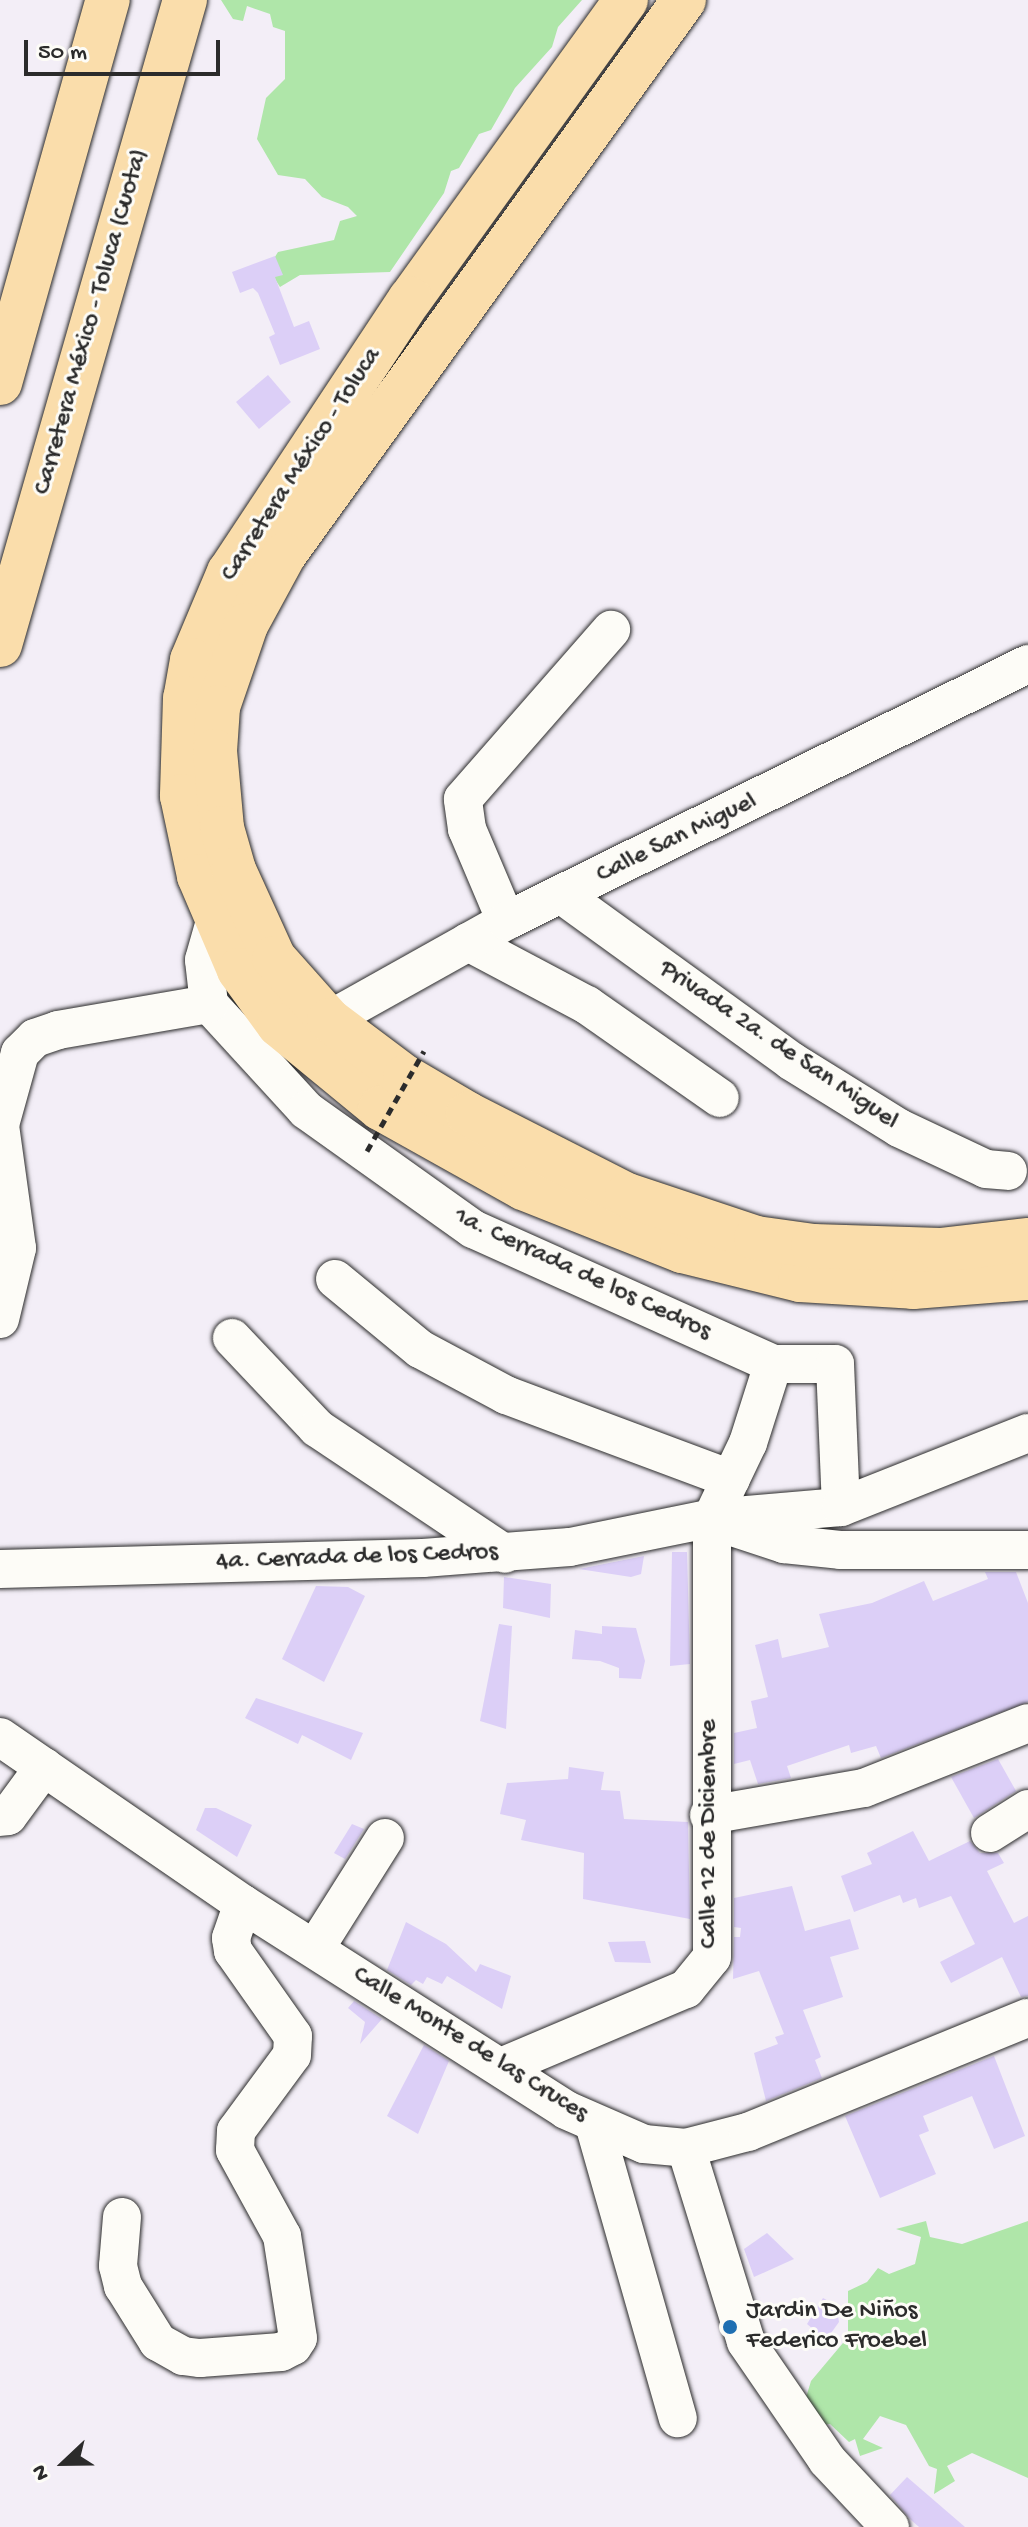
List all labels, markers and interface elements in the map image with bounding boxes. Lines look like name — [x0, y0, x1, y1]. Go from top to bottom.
scale bar — [28, 24, 224, 74]
text: 50 m — [38, 39, 87, 68]
street label: Carretera México - Toluca (Cuota) — [28, 146, 156, 498]
street label: Carretera México - Toluca — [215, 342, 389, 588]
street label: Calle San Miguel — [592, 787, 762, 891]
street label: Privada 2a. de San Miguel — [652, 954, 904, 1138]
street label: 1a. Cerrada de los Cedros — [448, 1202, 716, 1348]
street label: 4a. Cerrada de los Cedros — [216, 1537, 498, 1579]
street label: Calle 12 de Diciembre — [694, 1719, 726, 1949]
street label: Calle Monte de las Cruces — [347, 1960, 593, 2130]
place label: Jardin De Niños Federico Froebel — [746, 2296, 927, 2358]
marker: Jardin De Niños Federico Froebel — [721, 2318, 739, 2336]
north arrow — [24, 2423, 104, 2503]
text: N — [27, 2460, 56, 2484]

